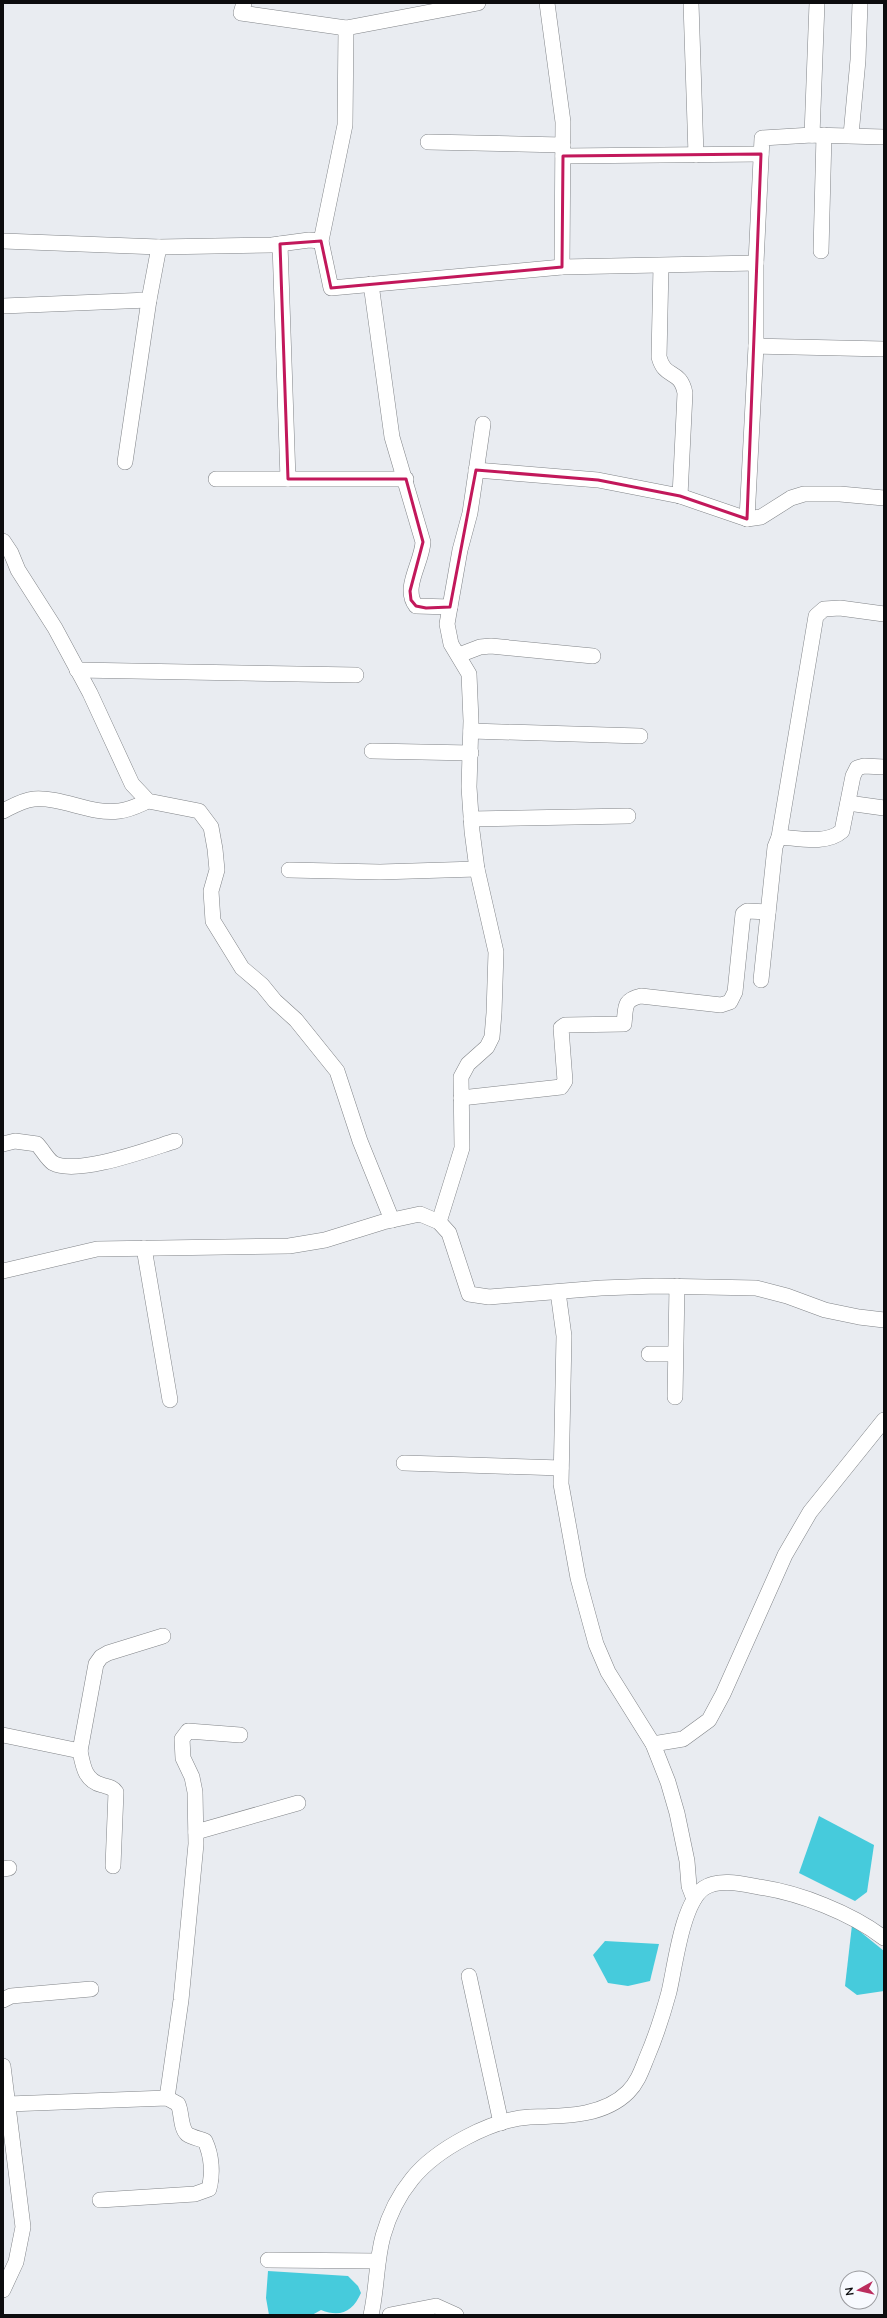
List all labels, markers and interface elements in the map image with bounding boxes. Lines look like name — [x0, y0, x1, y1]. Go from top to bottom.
north arrow — [839, 2270, 879, 2310]
text: N — [842, 2286, 857, 2296]

